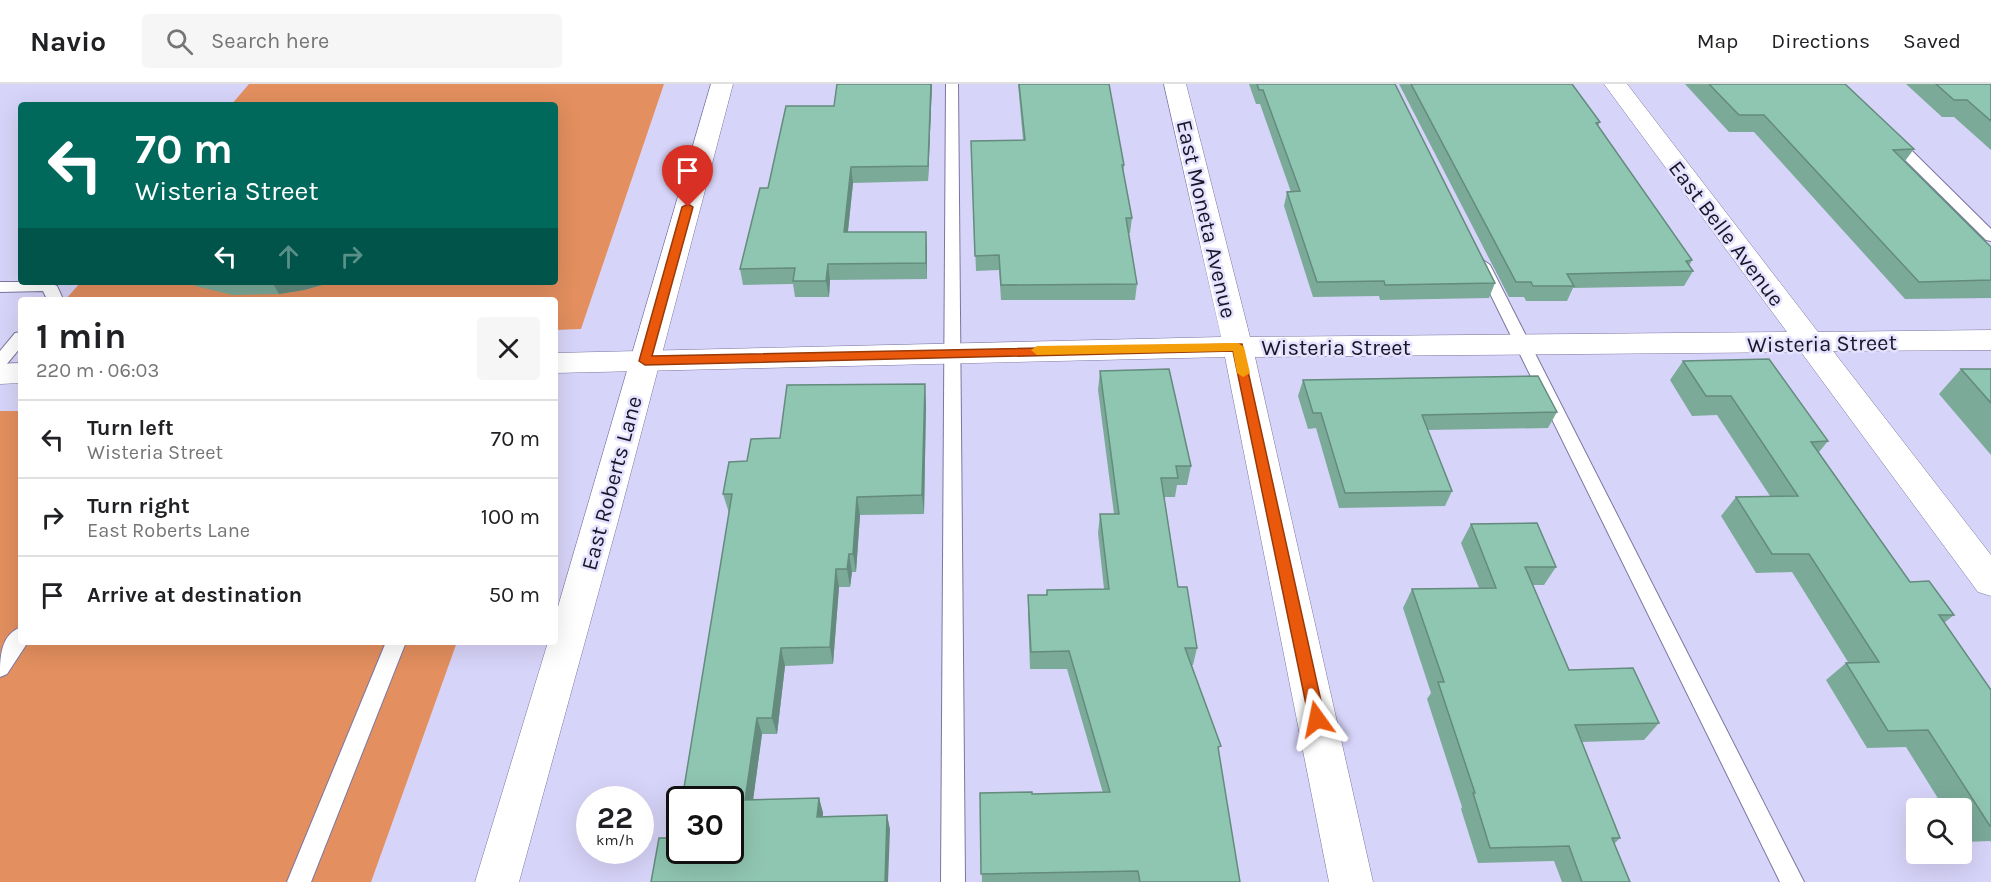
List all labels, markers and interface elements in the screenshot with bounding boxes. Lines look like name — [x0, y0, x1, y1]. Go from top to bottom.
search box — [142, 14, 562, 68]
text: Navio — [30, 25, 106, 58]
icon: search — [163, 25, 196, 58]
text: Search here — [211, 28, 329, 54]
text: Map — [1697, 29, 1738, 53]
text: Directions — [1771, 29, 1870, 53]
text: Saved — [1903, 29, 1961, 53]
street label: East Moneta Avenue — [1171, 118, 1242, 321]
text: 70 m — [135, 124, 233, 174]
icon: left — [36, 126, 114, 204]
pin — [662, 145, 713, 207]
icon: arrive — [671, 154, 704, 187]
street label: East Belle Avenue — [1663, 156, 1789, 312]
text: Wisteria Street — [135, 175, 319, 207]
icon: left — [209, 240, 242, 273]
icon: ahead — [272, 240, 305, 273]
icon: right — [335, 240, 368, 273]
text: 1 min — [36, 315, 126, 357]
button: close — [477, 317, 540, 380]
street label: Wisteria Street — [1747, 330, 1897, 358]
street label: Wisteria Street — [1261, 335, 1411, 361]
text: 220 m · 06:03 — [36, 359, 159, 382]
street label: East Roberts Lane — [576, 393, 648, 573]
text: Turn left — [87, 415, 174, 441]
icon: left — [36, 423, 69, 456]
text: 70 m — [491, 426, 540, 452]
text: Wisteria Street — [87, 441, 223, 464]
text: Turn right — [87, 493, 190, 519]
icon: right — [36, 501, 69, 534]
text: 100 m — [481, 504, 540, 530]
text: East Roberts Lane — [87, 519, 250, 542]
icon: arrive — [36, 579, 69, 612]
text: Arrive at destination — [87, 582, 302, 608]
text: 50 m — [489, 582, 540, 608]
position arrow — [1285, 687, 1349, 751]
speed limit sign: 30 — [666, 786, 744, 864]
map controls — [1906, 798, 1972, 864]
button: search — [1906, 798, 1972, 864]
text: 22 — [597, 800, 633, 836]
text: km/h — [596, 831, 634, 849]

